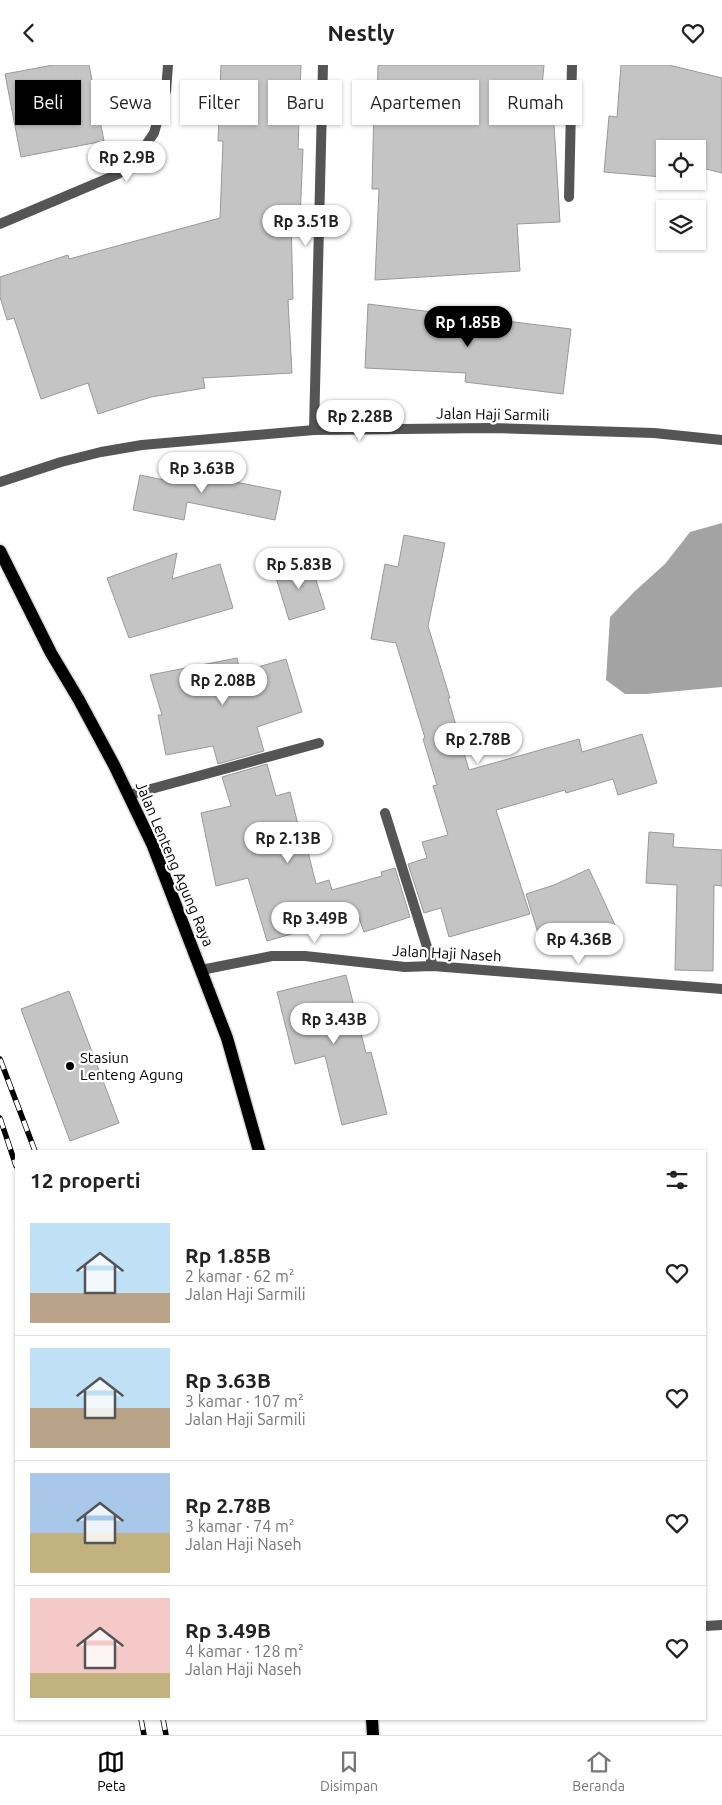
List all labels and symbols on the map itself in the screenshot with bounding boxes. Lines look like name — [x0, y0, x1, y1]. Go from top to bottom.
pin: Rp 2.9B — [81, 141, 173, 183]
pin: Rp 3.51B — [254, 205, 358, 247]
pin: Rp 1.85B — [416, 305, 520, 348]
pin: Rp 2.28B — [308, 399, 412, 442]
street label: Jalan Haji Sarmili — [436, 405, 550, 423]
pin: Rp 3.63B — [150, 451, 254, 494]
pin: Rp 5.83B — [247, 547, 351, 590]
pin: Rp 2.08B — [171, 663, 275, 706]
pin: Rp 2.78B — [426, 723, 530, 765]
street label: Jalan Lenteng Agung Raya — [132, 779, 218, 949]
pin: Rp 2.13B — [236, 821, 340, 864]
pin: Rp 3.49B — [263, 901, 367, 944]
pin: Rp 4.36B — [527, 923, 631, 965]
street label: Jalan Haji Naseh — [392, 942, 502, 964]
pin: Rp 3.43B — [282, 1003, 386, 1045]
place label: Stasiun Lenteng Agung — [80, 1049, 183, 1083]
marker: Stasiun Lenteng Agung — [64, 1060, 76, 1072]

